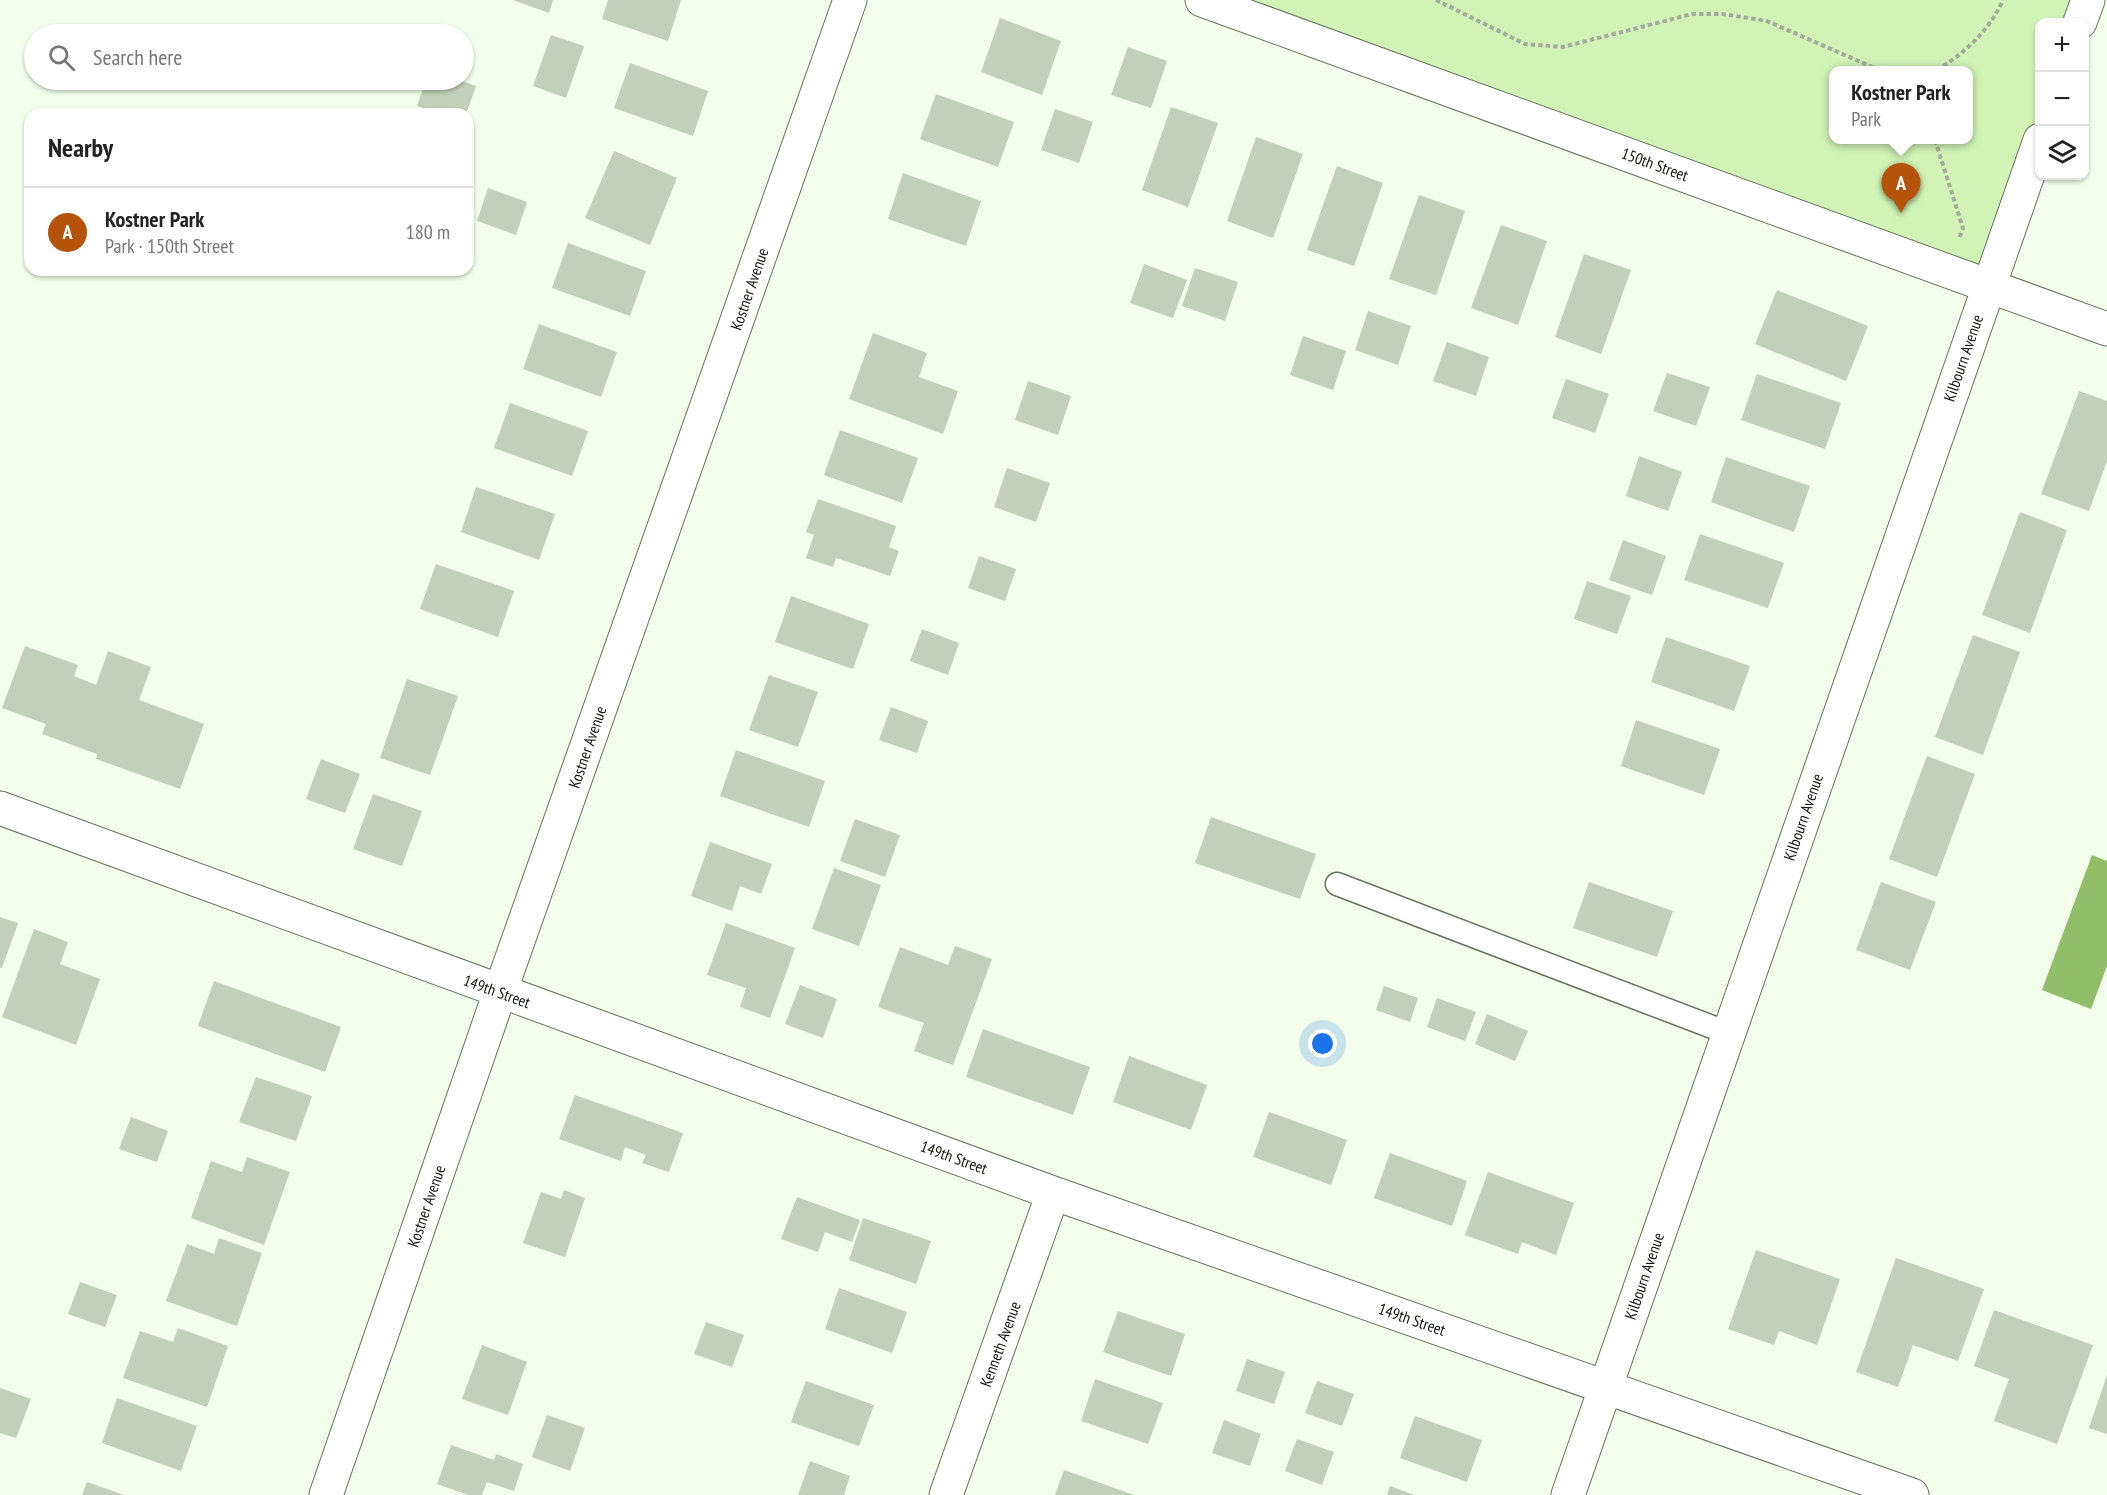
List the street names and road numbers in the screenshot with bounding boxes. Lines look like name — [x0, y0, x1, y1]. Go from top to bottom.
street label: 150th Street — [1619, 143, 1692, 185]
street label: Kostner Avenue — [726, 245, 772, 333]
street label: Kilbourn Avenue — [1939, 312, 1987, 404]
street label: Kostner Avenue — [564, 703, 610, 791]
street label: Kilbourn Avenue — [1779, 771, 1827, 863]
street label: 149th Street — [461, 970, 534, 1012]
street label: 149th Street — [918, 1136, 991, 1178]
street label: Kostner Avenue — [403, 1162, 449, 1250]
street label: Kilbourn Avenue — [1620, 1230, 1668, 1322]
street label: 149th Street — [1376, 1298, 1449, 1340]
street label: Kenneth Avenue — [975, 1299, 1025, 1389]

